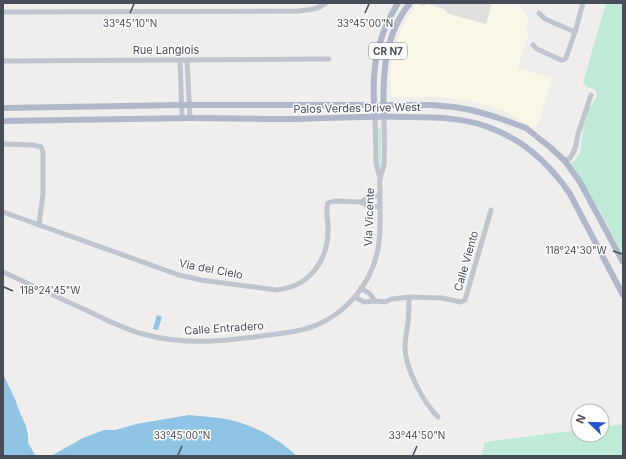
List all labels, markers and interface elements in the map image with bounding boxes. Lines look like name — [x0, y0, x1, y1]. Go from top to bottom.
text: 33°45'10"N — [103, 17, 157, 29]
text: 33°45'00"N — [337, 17, 393, 29]
street label: Rue Langlois — [133, 43, 199, 57]
road number: CR N7 — [369, 43, 407, 59]
street label: Palos Verdes Drive West — [293, 100, 421, 116]
street label: Via Vicente — [361, 187, 377, 247]
street label: Calle Viento — [451, 229, 481, 293]
text: 118°24'30"W — [545, 244, 607, 256]
street label: Via del Cielo — [178, 256, 245, 282]
text: 118°24'45"W — [20, 284, 80, 296]
street label: Calle Entradero — [184, 318, 265, 338]
north arrow — [570, 403, 610, 443]
text: N — [573, 412, 589, 426]
text: 33°45'00"N — [154, 429, 210, 441]
text: 33°44'50"N — [389, 429, 445, 441]

